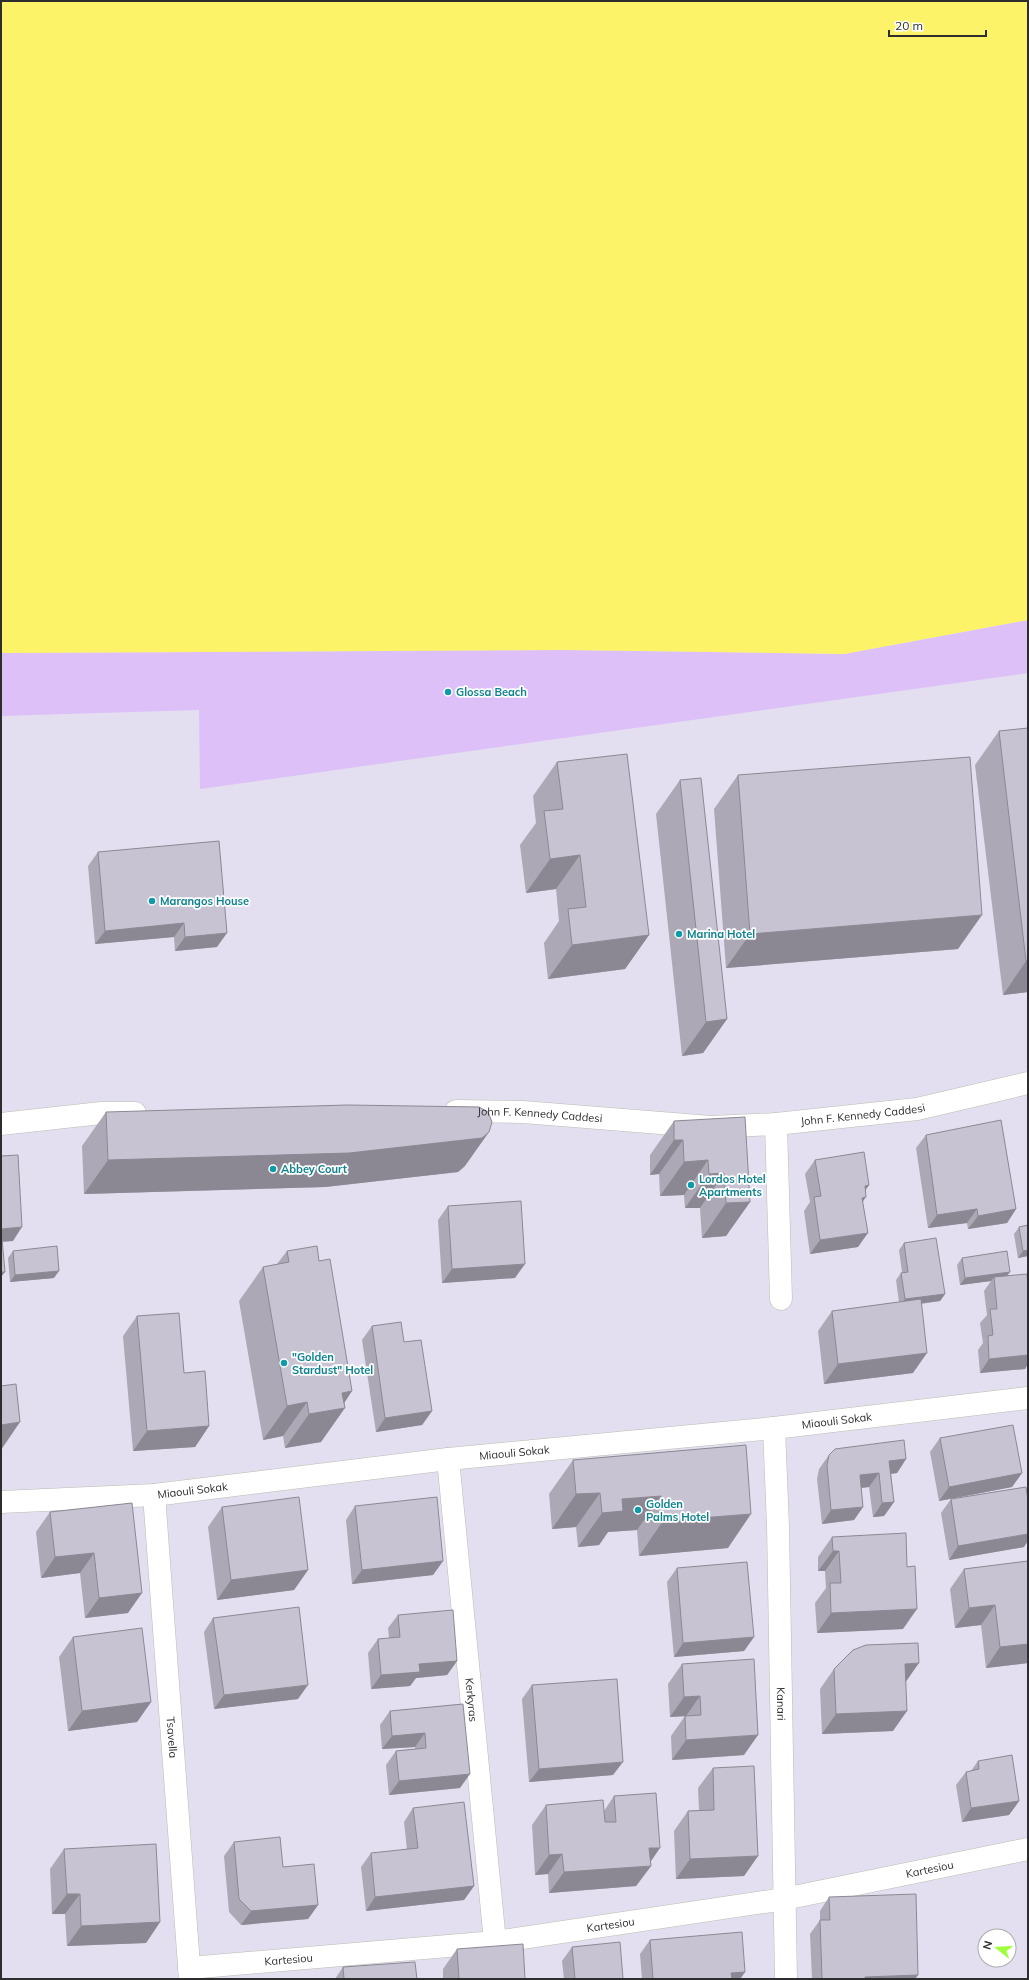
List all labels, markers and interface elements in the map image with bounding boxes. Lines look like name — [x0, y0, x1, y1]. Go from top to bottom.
scale bar — [889, 12, 986, 38]
text: 20 m — [895, 18, 923, 33]
place label: Glossa Beach — [456, 685, 527, 699]
marker: Glossa Beach — [443, 687, 453, 697]
place label: Marangos House — [160, 894, 249, 908]
marker: Marangos House — [147, 896, 157, 906]
place label: Marina Hotel — [687, 927, 755, 941]
marker: Marina Hotel — [674, 929, 684, 939]
street label: John F. Kennedy Caddesi — [800, 1100, 927, 1128]
street label: John F. Kennedy Caddesi — [477, 1104, 603, 1125]
place label: Abbey Court — [281, 1162, 347, 1176]
marker: Abbey Court — [268, 1164, 278, 1174]
place label: Lordos Hotel Apartments — [699, 1172, 766, 1199]
marker: Lordos Hotel Apartments — [686, 1180, 696, 1190]
place label: "Golden Stardust" Hotel — [292, 1350, 373, 1377]
marker: "Golden Stardust" Hotel — [279, 1358, 289, 1368]
street label: Miaouli Sokak — [801, 1409, 873, 1432]
street label: Miaouli Sokak — [479, 1442, 550, 1463]
street label: Miaouli Sokak — [157, 1479, 229, 1502]
place label: Golden Palms Hotel — [646, 1497, 709, 1524]
marker: Golden Palms Hotel — [633, 1505, 643, 1515]
street label: Kerkyras — [462, 1677, 481, 1723]
street label: Kanari — [774, 1687, 788, 1721]
street label: Tsavella — [164, 1716, 181, 1759]
street label: Kartesiou — [905, 1857, 955, 1881]
street label: Kartesiou — [586, 1914, 636, 1935]
north arrow — [977, 1928, 1017, 1968]
text: N — [980, 1939, 995, 1951]
street label: Kartesiou — [264, 1951, 313, 1969]

